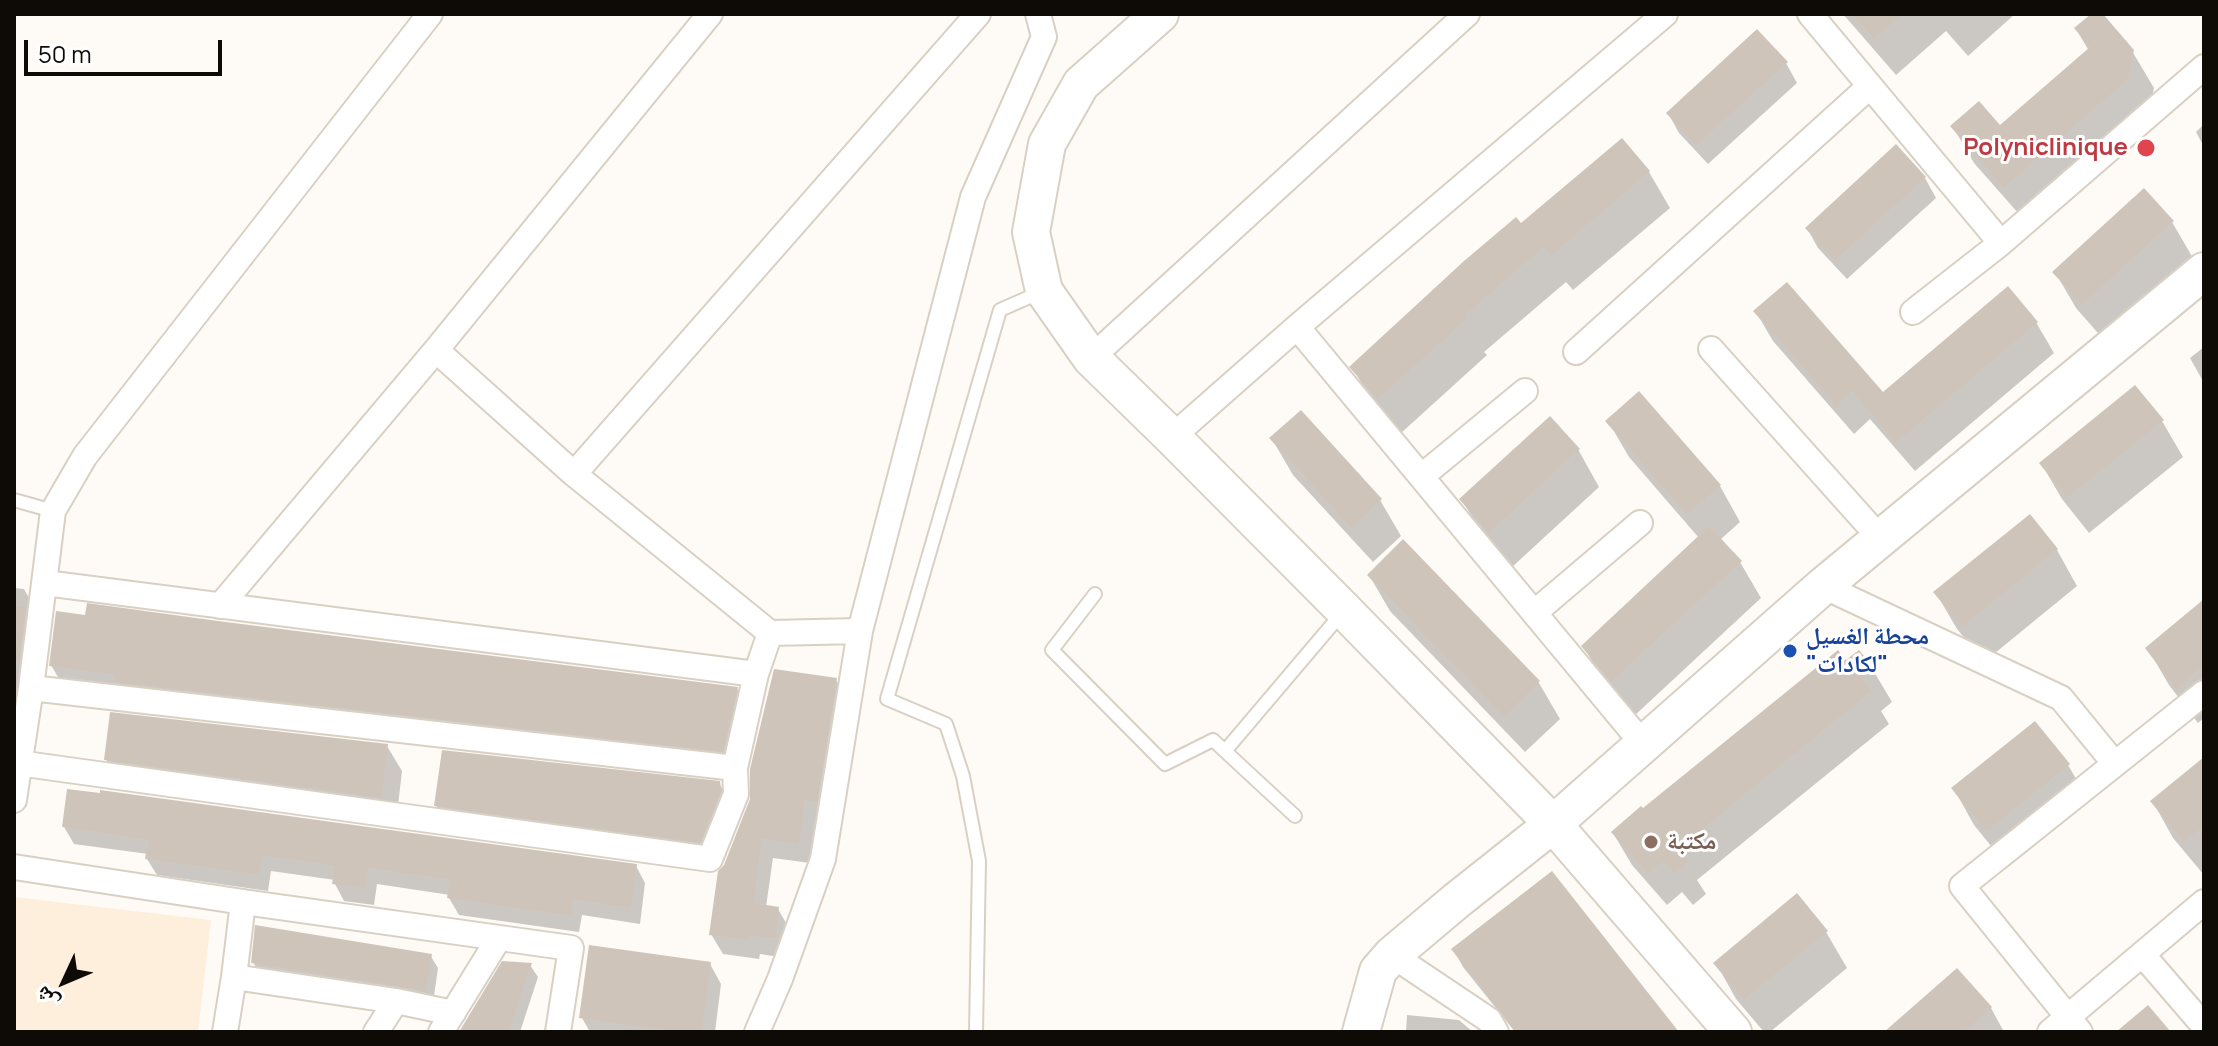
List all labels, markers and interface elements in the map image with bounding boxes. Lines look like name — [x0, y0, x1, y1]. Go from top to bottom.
scale bar — [28, 24, 226, 74]
text: 50 m — [38, 37, 92, 70]
place label: Polyniclinique — [1963, 134, 2128, 162]
marker: Polyniclinique — [2135, 137, 2157, 159]
place label: محطة الغسيل "لكادات" — [1806, 623, 1929, 679]
marker: محطة الغسيل "لكادات" — [1781, 642, 1799, 660]
place label: مكتبة — [1667, 828, 1716, 856]
marker: مكتبة — [1642, 833, 1660, 851]
north arrow — [24, 942, 104, 1022]
text: ش — [28, 980, 66, 1017]

